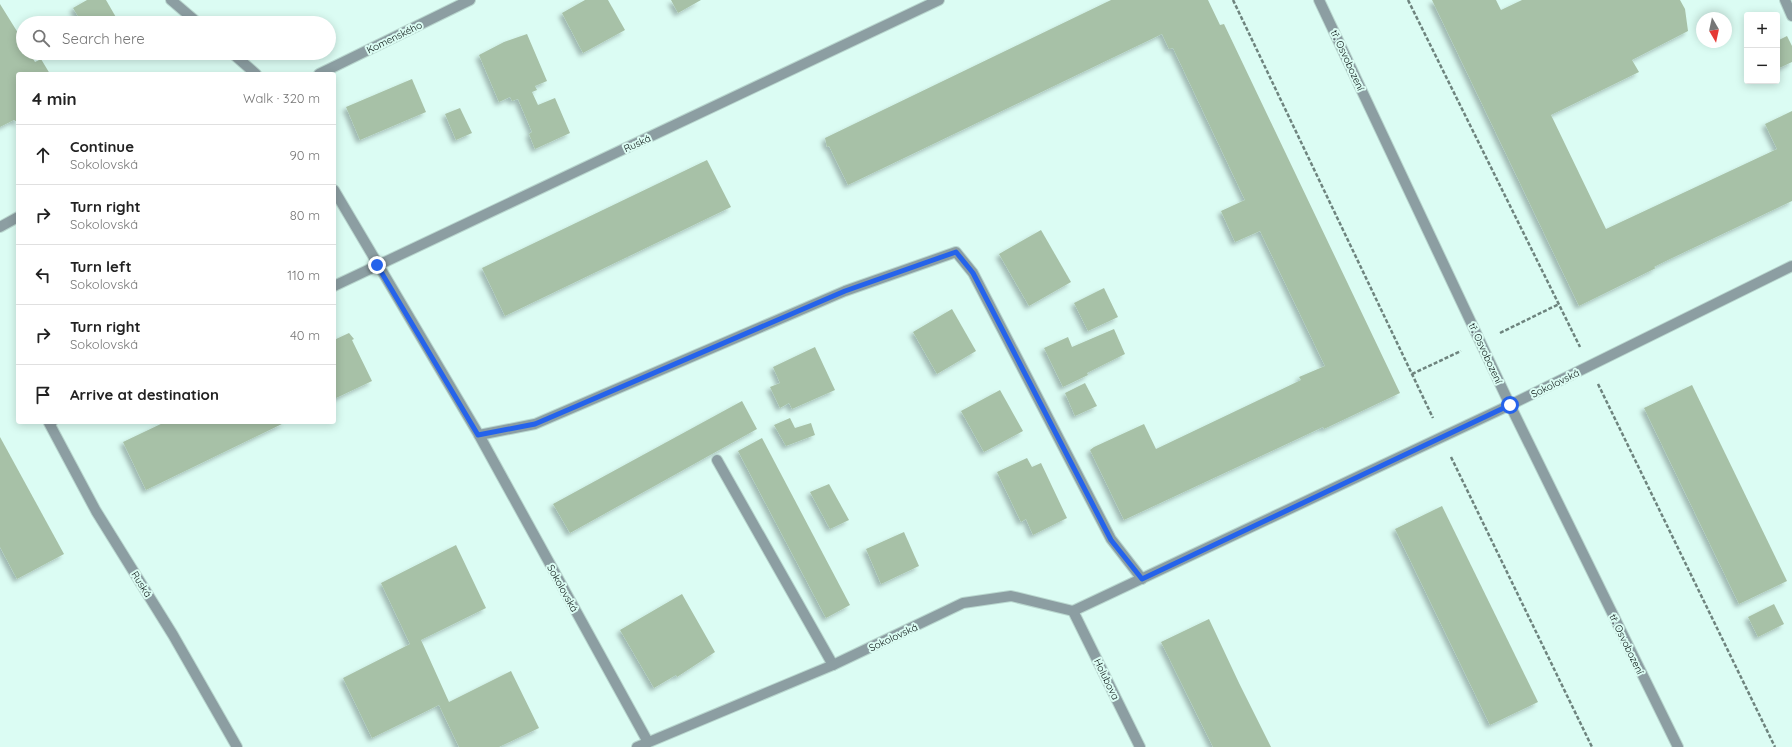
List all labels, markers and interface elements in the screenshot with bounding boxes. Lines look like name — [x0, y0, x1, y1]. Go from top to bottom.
north arrow — [1696, 12, 1732, 48]
map controls — [1744, 12, 1780, 84]
button: + — [1744, 12, 1780, 48]
search box — [16, 16, 336, 60]
street label: Komenského — [364, 18, 424, 57]
icon: search — [30, 27, 52, 49]
street label: tř. Osvobození — [1328, 28, 1368, 93]
text: Search here — [62, 29, 145, 48]
button: − — [1744, 48, 1780, 84]
text: 4 min — [32, 88, 77, 109]
text: Walk · 320 m — [243, 90, 320, 106]
street label: Ruská — [622, 132, 653, 155]
text: Continue — [70, 137, 134, 156]
icon: ahead — [32, 144, 54, 166]
text: 90 m — [290, 147, 320, 163]
text: Sokolovská — [70, 156, 138, 172]
text: Turn right — [70, 197, 141, 216]
icon: right — [32, 204, 54, 226]
text: 80 m — [290, 207, 320, 223]
text: Sokolovská — [70, 216, 138, 232]
route end — [368, 256, 386, 274]
text: Turn left — [70, 257, 132, 276]
icon: left — [32, 264, 54, 286]
text: 110 m — [287, 267, 320, 283]
text: Sokolovská — [70, 276, 138, 292]
text: Turn right — [70, 317, 141, 336]
street label: tř. Osvobození — [1466, 321, 1506, 386]
icon: right — [32, 324, 54, 346]
text: 40 m — [290, 327, 320, 343]
text: Sokolovská — [70, 336, 138, 352]
street label: Sokolovská — [1529, 366, 1582, 401]
icon: arrive — [32, 384, 54, 406]
text: Arrive at destination — [70, 385, 219, 404]
route start — [1501, 396, 1519, 414]
street label: Sokolovská — [544, 562, 581, 614]
street label: Ruská — [129, 569, 155, 600]
street label: tř. Osvobození — [1606, 612, 1647, 677]
street label: Sokolovská — [867, 621, 920, 654]
street label: Holubova — [1091, 656, 1122, 702]

